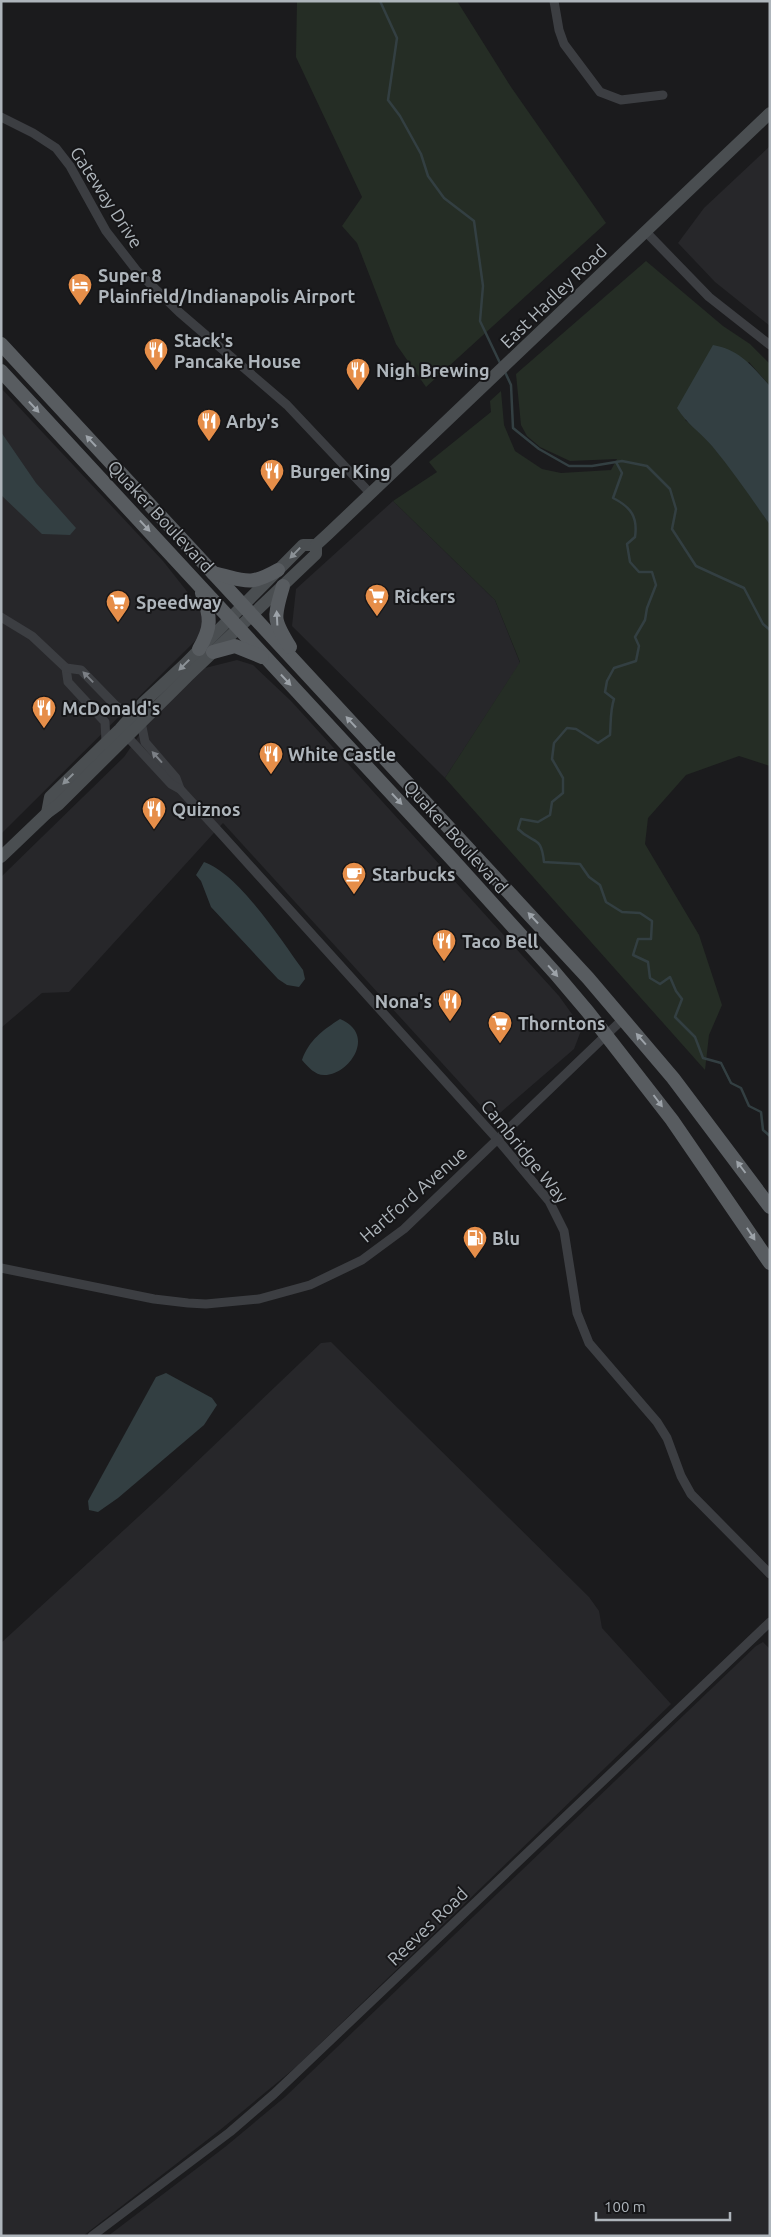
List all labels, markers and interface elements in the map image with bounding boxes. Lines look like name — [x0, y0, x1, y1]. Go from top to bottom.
street label: Gateway Drive — [67, 143, 147, 251]
street label: East Hadley Road — [496, 240, 610, 352]
place label: Super 8 Plainfield/Indianapolis Airport — [98, 265, 356, 306]
hotel icon: Super 8 Plainfield/Indianapolis Airport — [67, 272, 93, 306]
place label: Stack's Pancake House — [174, 330, 301, 371]
restaurant icon: Stack's Pancake House — [143, 337, 169, 371]
restaurant icon: Nigh Brewing — [345, 357, 371, 391]
place label: Nigh Brewing — [376, 360, 490, 380]
one-way arrow — [28, 400, 40, 412]
restaurant icon: Arby's — [196, 408, 222, 442]
place label: Arby's — [226, 411, 279, 431]
one-way arrow — [85, 435, 96, 448]
street label: Quaker Boulevard — [103, 456, 218, 577]
restaurant icon: Burger King — [259, 458, 285, 492]
place label: Burger King — [290, 461, 391, 481]
one-way arrow — [139, 520, 150, 532]
one-way arrow — [289, 547, 301, 559]
supermarket icon: Rickers — [364, 583, 390, 617]
place label: Rickers — [394, 586, 455, 606]
supermarket icon: Speedway — [105, 589, 131, 623]
place label: Speedway — [136, 592, 222, 612]
one-way arrow — [272, 610, 280, 626]
one-way arrow — [178, 659, 190, 671]
one-way arrow — [82, 672, 94, 684]
one-way arrow — [281, 673, 292, 686]
restaurant icon: McDonald's — [31, 695, 57, 729]
place label: McDonald's — [62, 698, 160, 718]
one-way arrow — [345, 716, 356, 729]
restaurant icon: White Castle — [258, 741, 284, 775]
place label: White Castle — [288, 744, 396, 764]
one-way arrow — [151, 752, 163, 764]
one-way arrow — [63, 773, 75, 785]
street label: Quaker Boulevard — [399, 775, 512, 897]
one-way arrow — [391, 792, 403, 804]
restaurant icon: Quiznos — [141, 796, 167, 830]
place label: Quiznos — [172, 799, 240, 819]
cafe icon: Starbucks — [341, 861, 367, 895]
place label: Starbucks — [372, 864, 456, 884]
one-way arrow — [527, 912, 539, 924]
restaurant icon: Taco Bell — [431, 928, 457, 962]
place label: Taco Bell — [462, 931, 539, 951]
one-way arrow — [548, 965, 559, 978]
restaurant icon: Nona's — [437, 988, 463, 1022]
place label: Nona's — [375, 991, 432, 1011]
supermarket icon: Thorntons — [487, 1010, 513, 1044]
place label: Thorntons — [518, 1013, 605, 1033]
one-way arrow — [636, 1032, 647, 1045]
one-way arrow — [652, 1094, 663, 1107]
street label: Cambridge Way — [477, 1095, 573, 1207]
street label: Hartford Avenue — [355, 1142, 471, 1246]
one-way arrow — [736, 1161, 747, 1174]
fuel station icon: Blu — [462, 1225, 488, 1259]
one-way arrow — [746, 1227, 755, 1241]
place label: Blu — [492, 1228, 520, 1248]
street label: Reeves Road — [383, 1883, 471, 1969]
scale bar — [596, 2190, 730, 2222]
text: 100 m — [604, 2198, 646, 2215]

